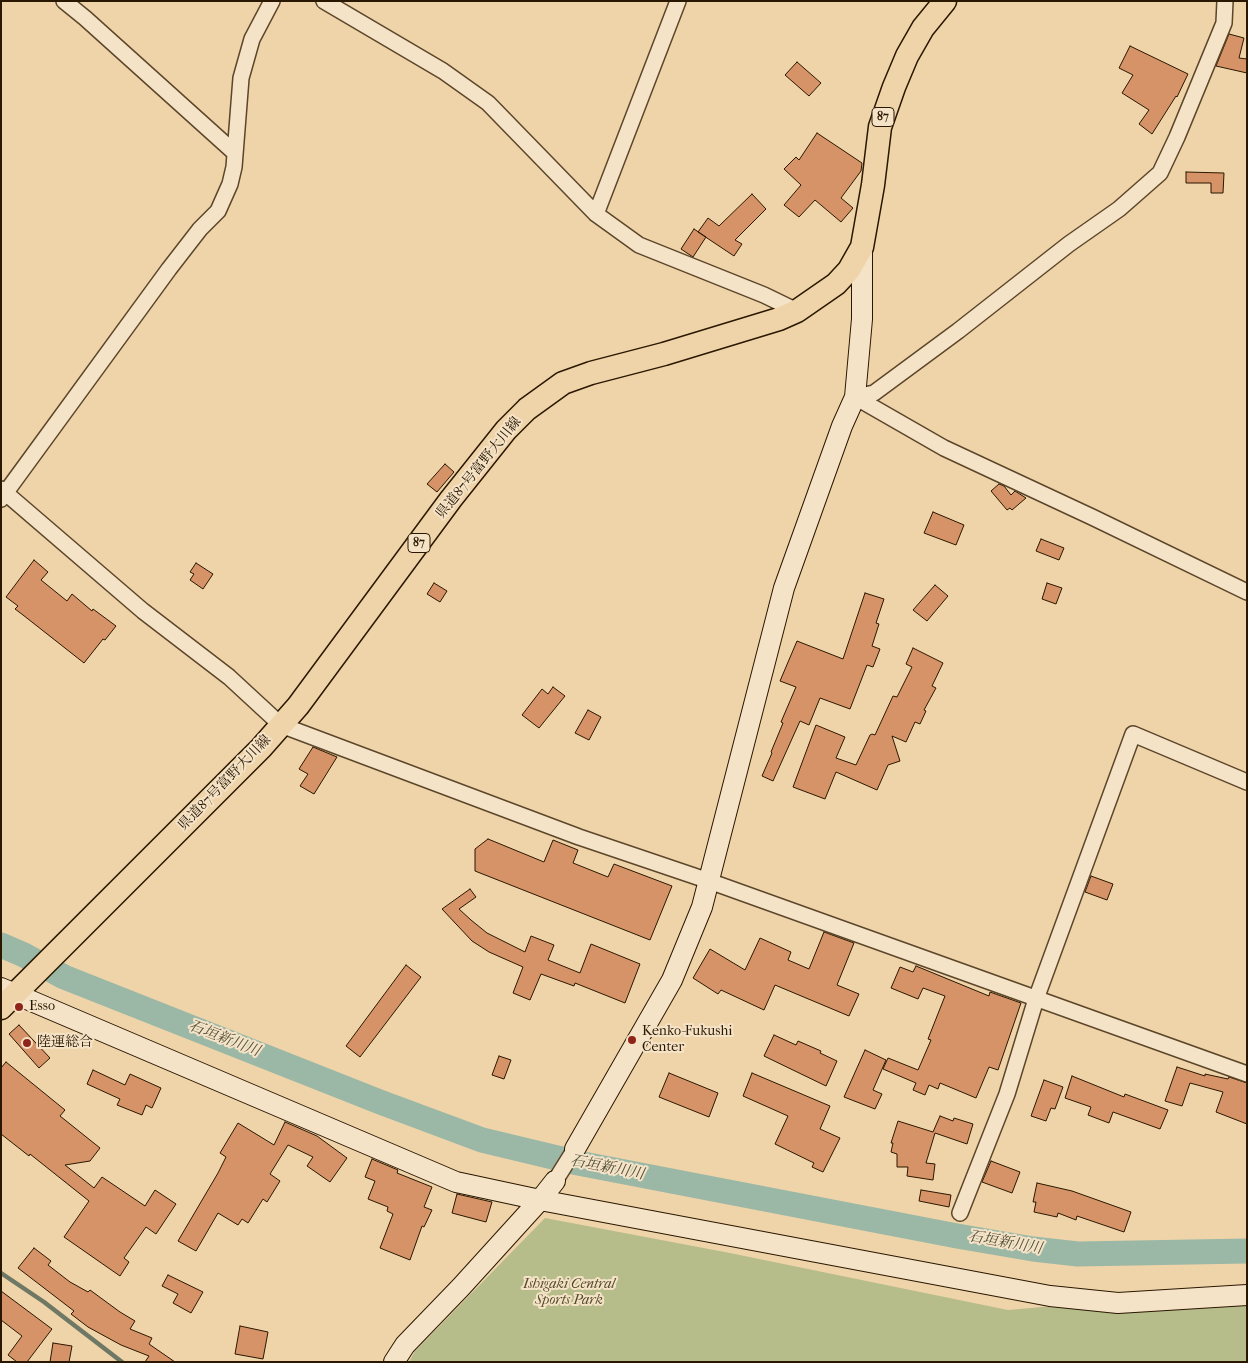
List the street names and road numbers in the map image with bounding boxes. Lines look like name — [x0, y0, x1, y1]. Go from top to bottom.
road number: 87 — [872, 108, 894, 126]
street label: 県道87号富野大川線 — [433, 414, 525, 522]
road number: 87 — [408, 534, 430, 552]
street label: 県道87号富野大川線 — [175, 732, 275, 834]

